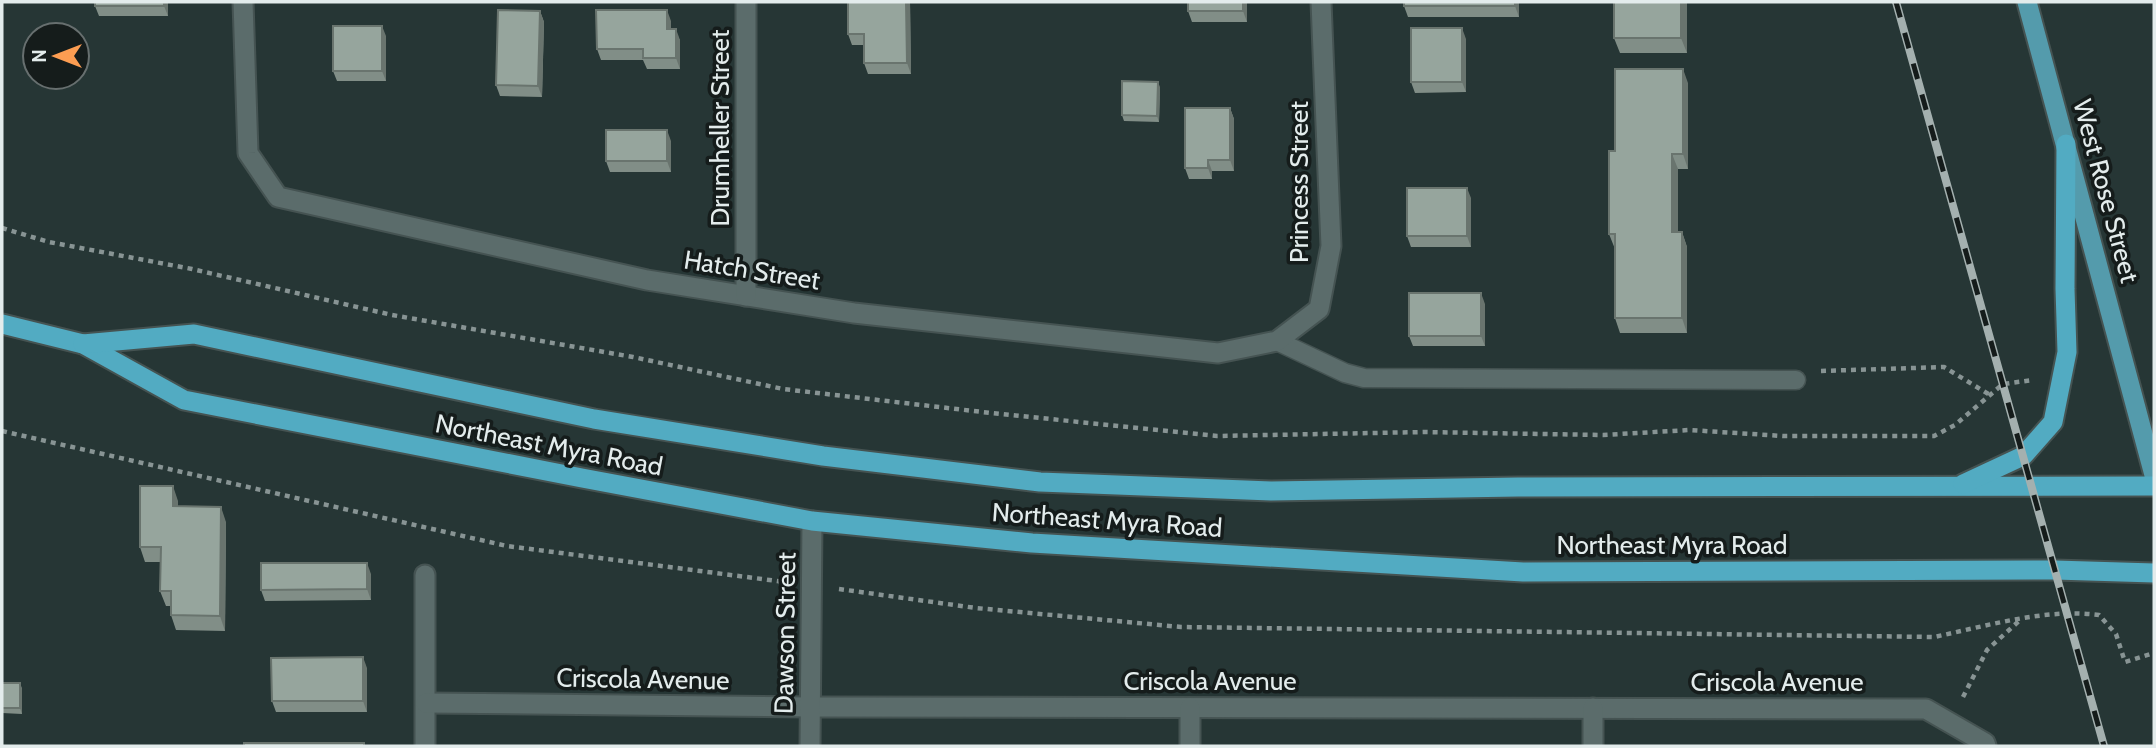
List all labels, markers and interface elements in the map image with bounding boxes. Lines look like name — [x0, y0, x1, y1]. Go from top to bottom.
north arrow — [21, 21, 91, 91]
street label: Drumheller Street — [704, 29, 736, 227]
text: N — [28, 49, 51, 63]
street label: West Rose Street — [2066, 96, 2146, 286]
street label: Princess Street — [1283, 101, 1315, 263]
street label: Hatch Street — [682, 243, 823, 297]
street label: Northeast Myra Road — [433, 407, 665, 483]
street label: Northeast Myra Road — [991, 496, 1223, 544]
street label: Northeast Myra Road — [1557, 529, 1787, 561]
street label: Dawson Street — [768, 552, 802, 714]
street label: Criscola Avenue — [556, 661, 730, 697]
street label: Criscola Avenue — [1123, 665, 1297, 697]
street label: Criscola Avenue — [1690, 666, 1864, 698]

